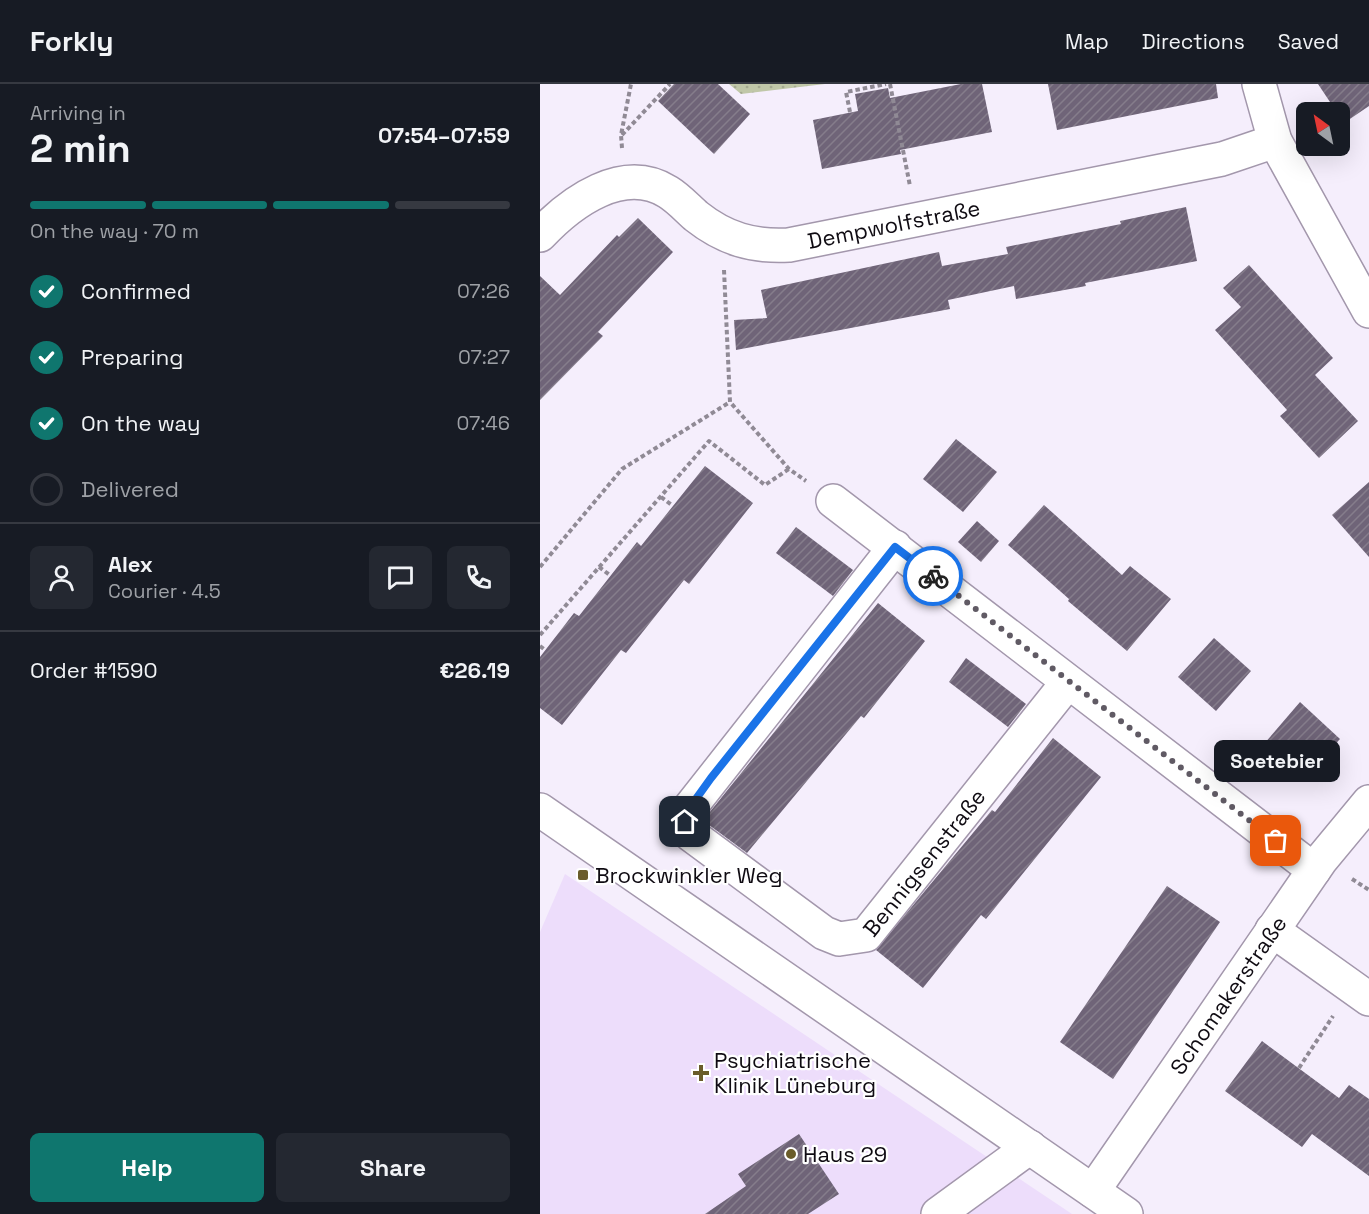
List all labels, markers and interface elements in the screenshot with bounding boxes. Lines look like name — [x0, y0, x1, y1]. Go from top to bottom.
text: Forkly — [30, 23, 114, 59]
text: Map — [1065, 28, 1109, 55]
text: Directions — [1142, 28, 1245, 55]
text: Saved — [1278, 28, 1339, 55]
text: Arriving in — [30, 100, 126, 126]
north arrow — [1296, 102, 1350, 156]
map controls — [1296, 102, 1350, 156]
text: 07:54–07:59 — [378, 121, 510, 149]
text: 2 min — [30, 124, 131, 173]
street label: Dempwolfstraße — [805, 193, 983, 255]
text: On the way · 70 m — [30, 218, 199, 244]
icon: check — [30, 275, 63, 308]
text: Confirmed — [81, 277, 191, 305]
text: 07:26 — [457, 278, 510, 304]
icon: check — [30, 341, 63, 374]
text: Preparing — [81, 343, 183, 371]
text: 07:27 — [458, 344, 510, 370]
icon: check — [30, 407, 63, 440]
text: On the way — [81, 409, 200, 437]
text: 07:46 — [456, 410, 510, 436]
text: Delivered — [81, 475, 179, 503]
button: person — [30, 546, 93, 609]
button: chat — [369, 546, 432, 609]
button: phone — [447, 546, 510, 609]
courier — [903, 546, 963, 606]
text: Alex — [108, 550, 153, 578]
icon: bike — [917, 560, 950, 593]
text: Courier · 4.5 — [108, 578, 221, 604]
text: Order #1590 — [30, 656, 158, 684]
text: €26.19 — [440, 656, 510, 684]
callout: Soetebier — [1213, 739, 1339, 781]
text: Soetebier — [1230, 748, 1324, 774]
street label: Bennigsenstraße — [857, 783, 991, 942]
pin — [659, 796, 710, 847]
icon: home — [668, 805, 701, 838]
pin — [1250, 815, 1301, 866]
icon: bag — [1259, 824, 1292, 857]
place label: Brockwinkler Weg — [595, 861, 783, 889]
marker: Brockwinkler Weg — [576, 868, 590, 882]
street label: Schomakerstraße — [1164, 910, 1292, 1080]
place label: Psychiatrische Klinik Lüneburg — [714, 1046, 876, 1099]
marker: Psychiatrische Klinik Lüneburg — [692, 1064, 710, 1082]
button: Help — [30, 1133, 264, 1202]
button: Share — [276, 1133, 510, 1202]
place label: Haus 29 — [803, 1140, 887, 1168]
marker: Haus 29 — [784, 1147, 798, 1161]

